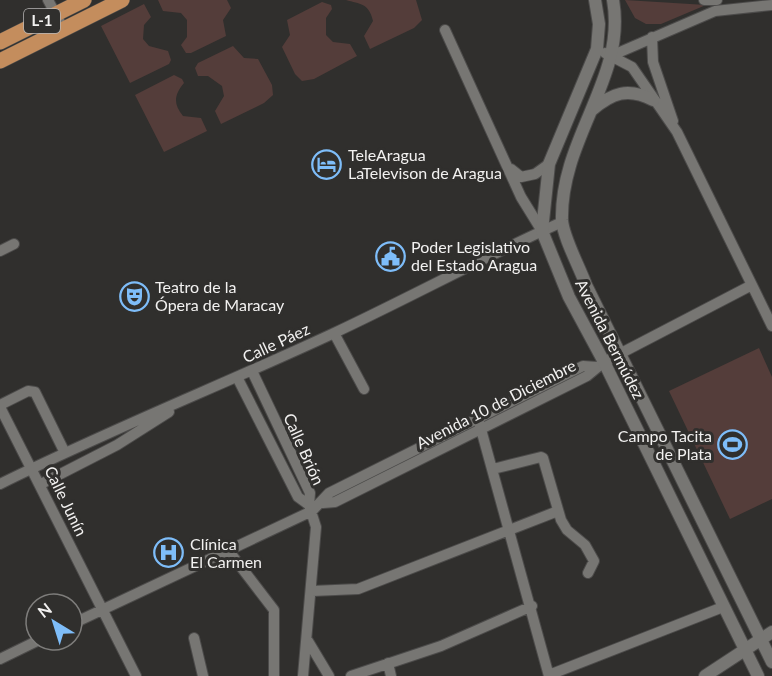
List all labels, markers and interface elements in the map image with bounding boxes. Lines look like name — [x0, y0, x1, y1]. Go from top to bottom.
road number: L-1 — [24, 9, 60, 33]
place label: TeleAragua LaTelevison de Aragua — [348, 145, 502, 182]
hotel icon: TeleAragua LaTelevison de Aragua — [311, 148, 343, 180]
place label: Poder Legislativo del Estado Aragua — [411, 237, 537, 274]
public building icon: Poder Legislativo del Estado Aragua — [374, 240, 406, 272]
street label: Avenida Bermúdez — [572, 276, 649, 402]
place label: Teatro de la Ópera de Maracay — [155, 277, 285, 314]
theatre icon: Teatro de la Ópera de Maracay — [118, 280, 150, 312]
street label: Calle Páez — [239, 319, 312, 366]
street label: Avenida 10 de Diciembre — [413, 355, 579, 452]
street label: Calle Brión — [280, 410, 329, 488]
place label: Campo Tacita de Plata — [618, 426, 712, 463]
sports icon: Campo Tacita de Plata — [717, 429, 749, 461]
street label: Calle Junín — [41, 463, 92, 539]
place label: Clínica El Carmen — [190, 534, 262, 571]
hospital icon: Clínica El Carmen — [153, 537, 185, 569]
north arrow — [24, 592, 84, 652]
text: N — [34, 599, 55, 621]

